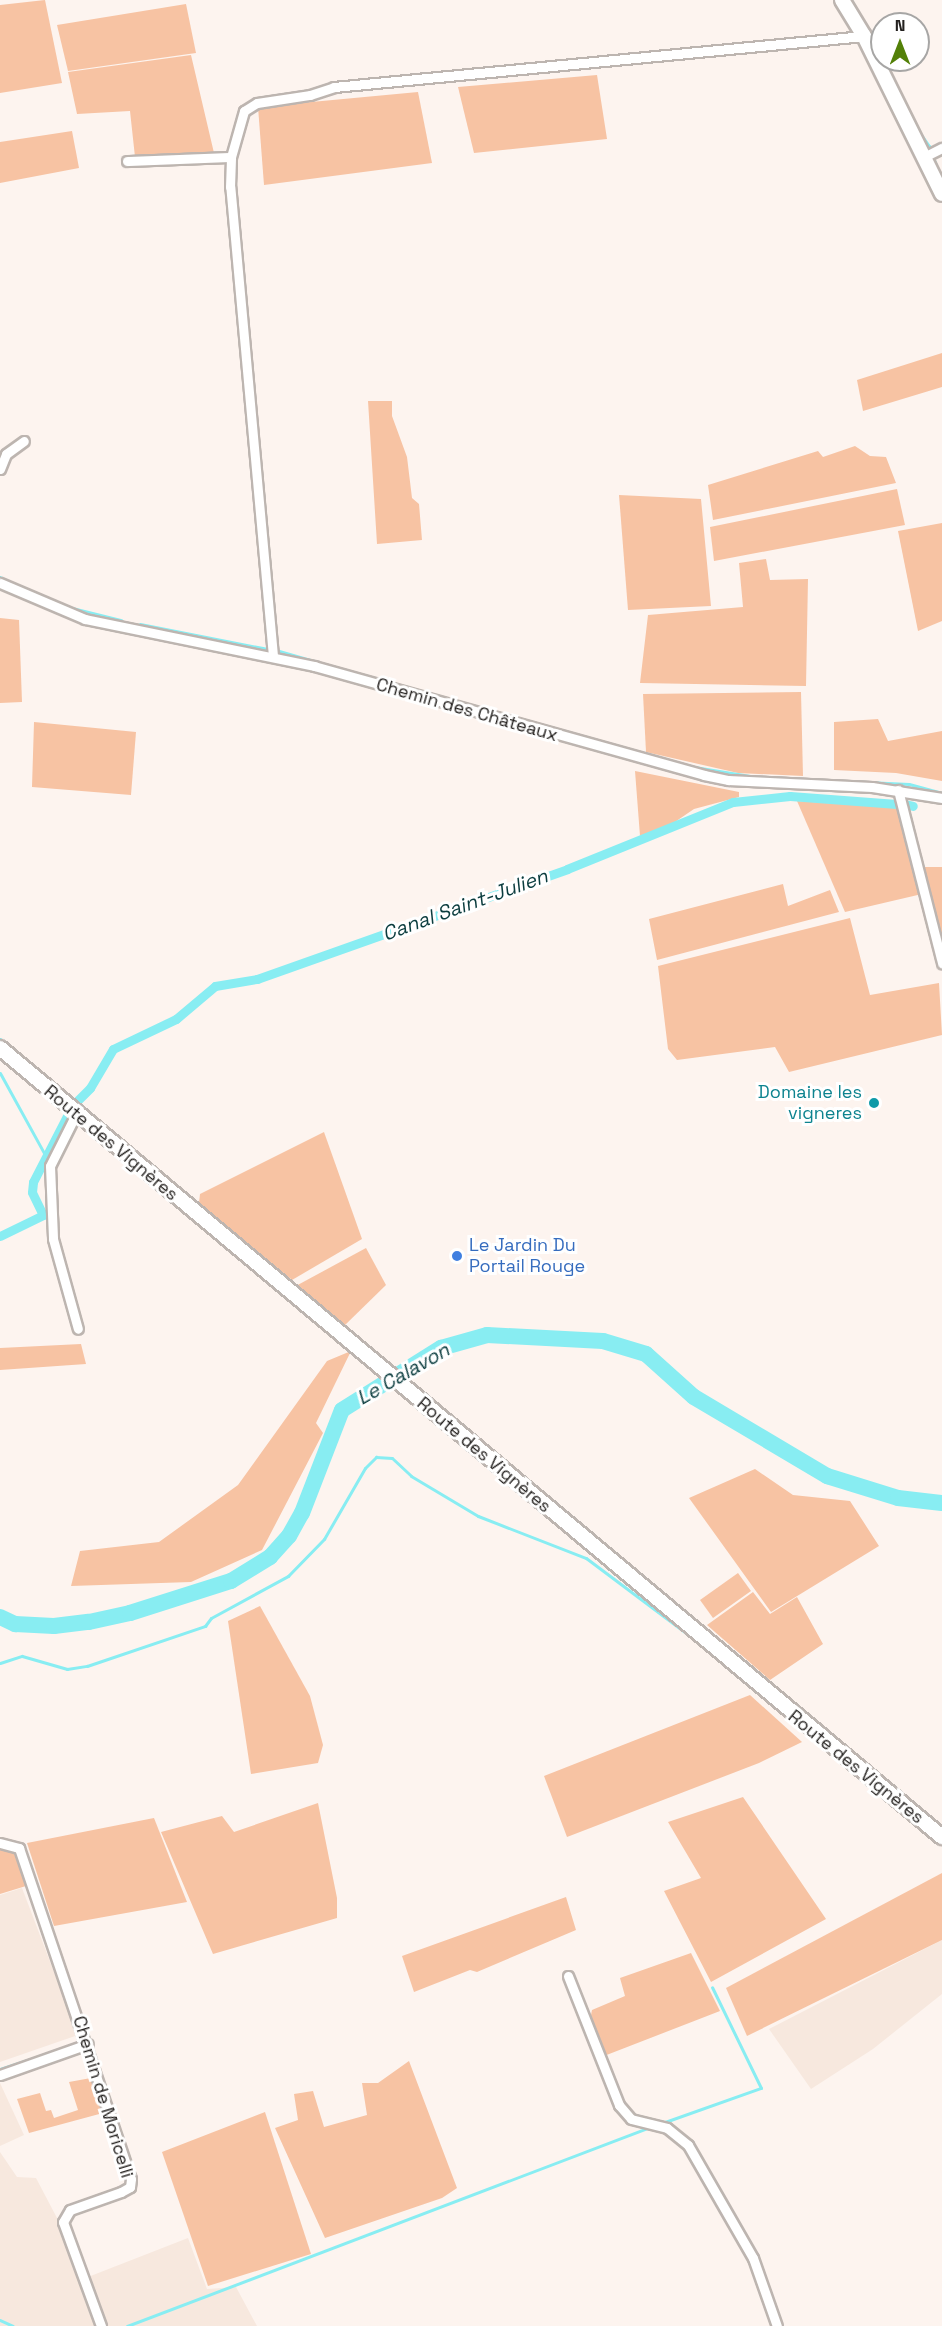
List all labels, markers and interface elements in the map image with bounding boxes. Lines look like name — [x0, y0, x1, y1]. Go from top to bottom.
north arrow — [870, 12, 930, 72]
text: N — [895, 15, 905, 36]
street label: Chemin des Châteaux — [374, 674, 560, 746]
water label: Canal Saint-Julien — [379, 864, 551, 946]
street label: Route des Vignères — [40, 1081, 182, 1205]
place label: Domaine les vigneres — [758, 1082, 862, 1124]
marker: Domaine les vigneres — [867, 1096, 881, 1110]
place label: Le Jardin Du Portail Rouge — [469, 1235, 585, 1278]
marker: Le Jardin Du Portail Rouge — [450, 1249, 464, 1263]
water label: Le Calavon — [352, 1338, 454, 1410]
street label: Route des Vignères — [413, 1393, 555, 1517]
street label: Route des Vignères — [784, 1706, 928, 1828]
street label: Chemin de Moricelli — [68, 2013, 138, 2181]

